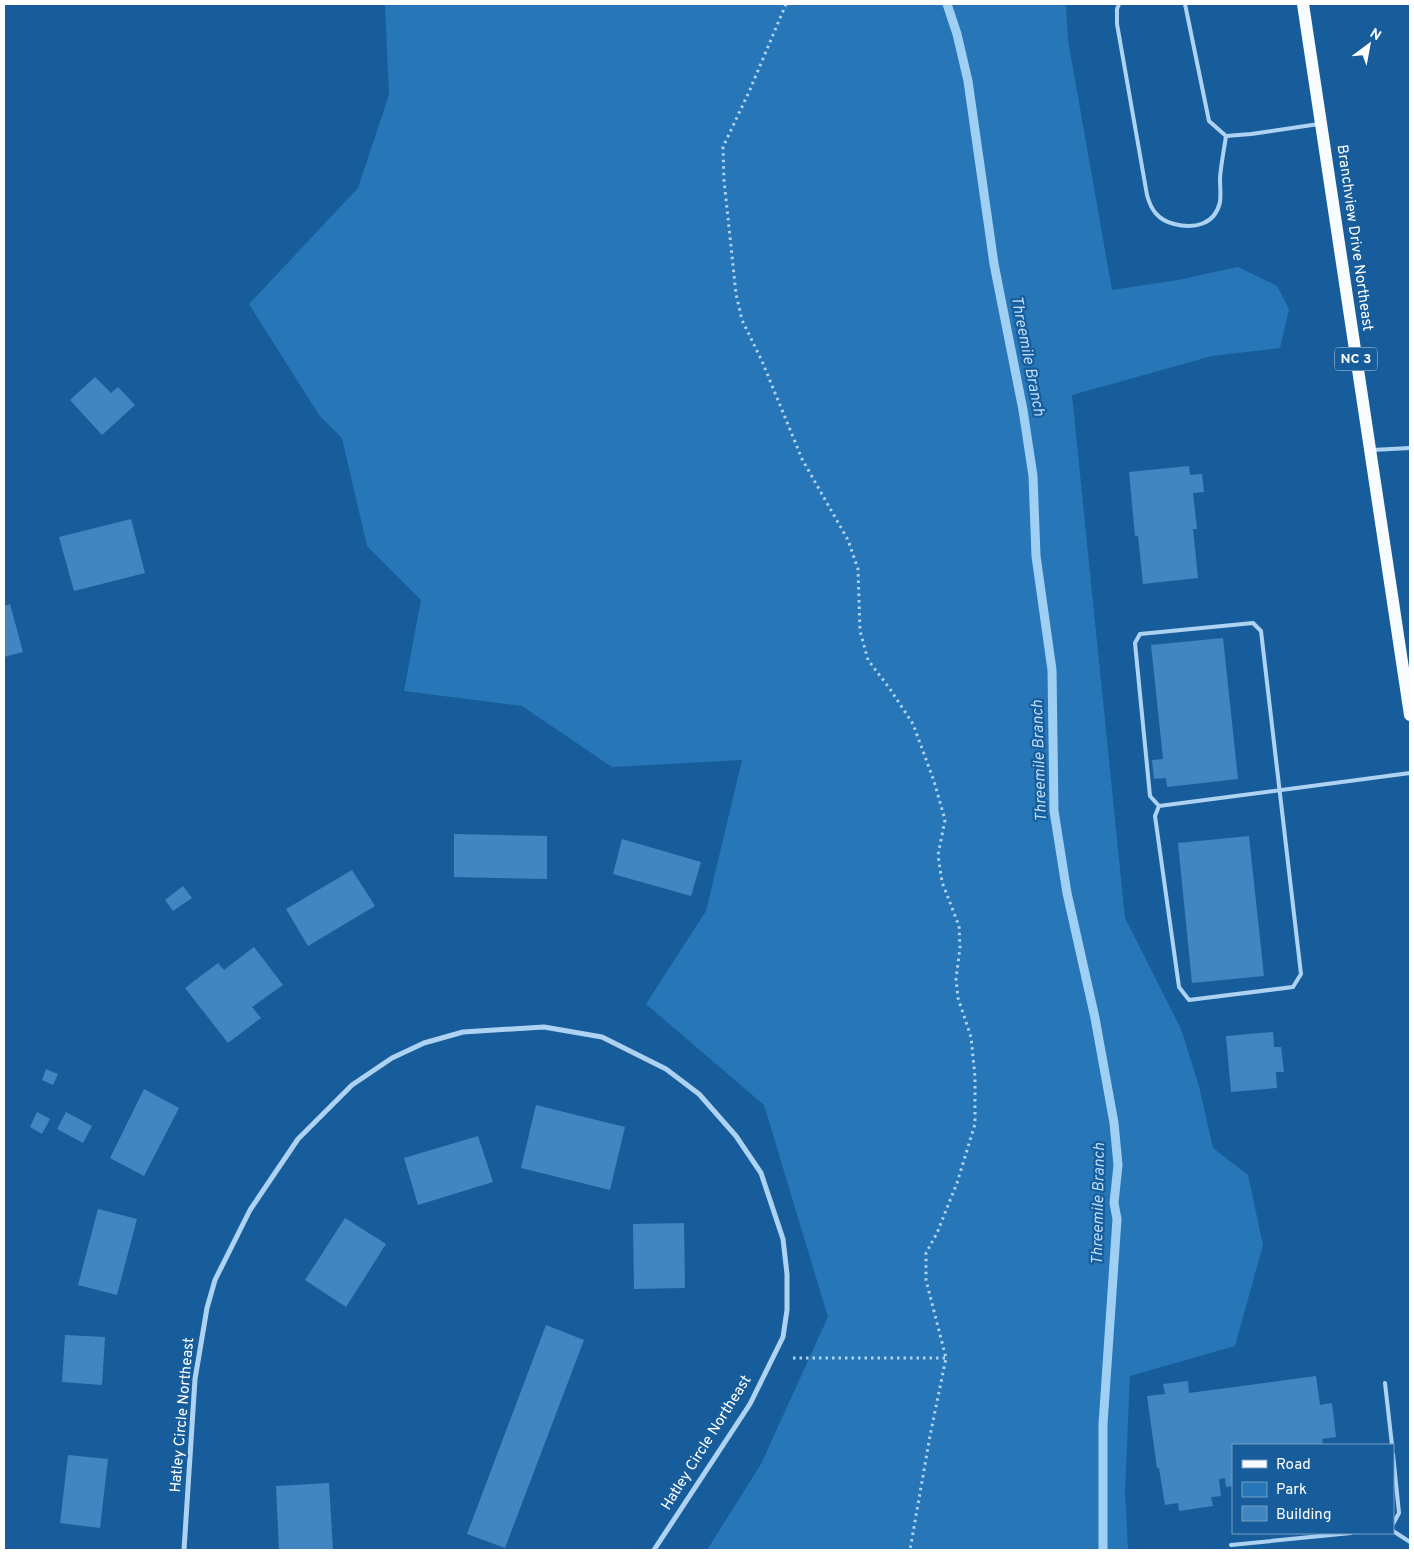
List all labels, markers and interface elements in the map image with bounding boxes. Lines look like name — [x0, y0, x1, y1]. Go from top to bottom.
north arrow — [1344, 20, 1394, 70]
text: N — [1366, 25, 1384, 45]
street label: Branchview Drive Northeast — [1331, 143, 1377, 333]
water label: Threemile Branch — [1006, 294, 1049, 418]
road number: NC 3 — [1335, 348, 1377, 370]
water label: Threemile Branch — [1028, 699, 1052, 822]
water label: Threemile Branch — [1088, 1142, 1110, 1265]
street label: Hatley Circle Northeast — [167, 1337, 199, 1493]
street label: Hatley Circle Northeast — [658, 1372, 756, 1514]
legend — [1232, 1444, 1394, 1534]
text: Road — [1276, 1456, 1311, 1475]
text: Park — [1276, 1481, 1307, 1500]
text: Building — [1276, 1506, 1331, 1525]

